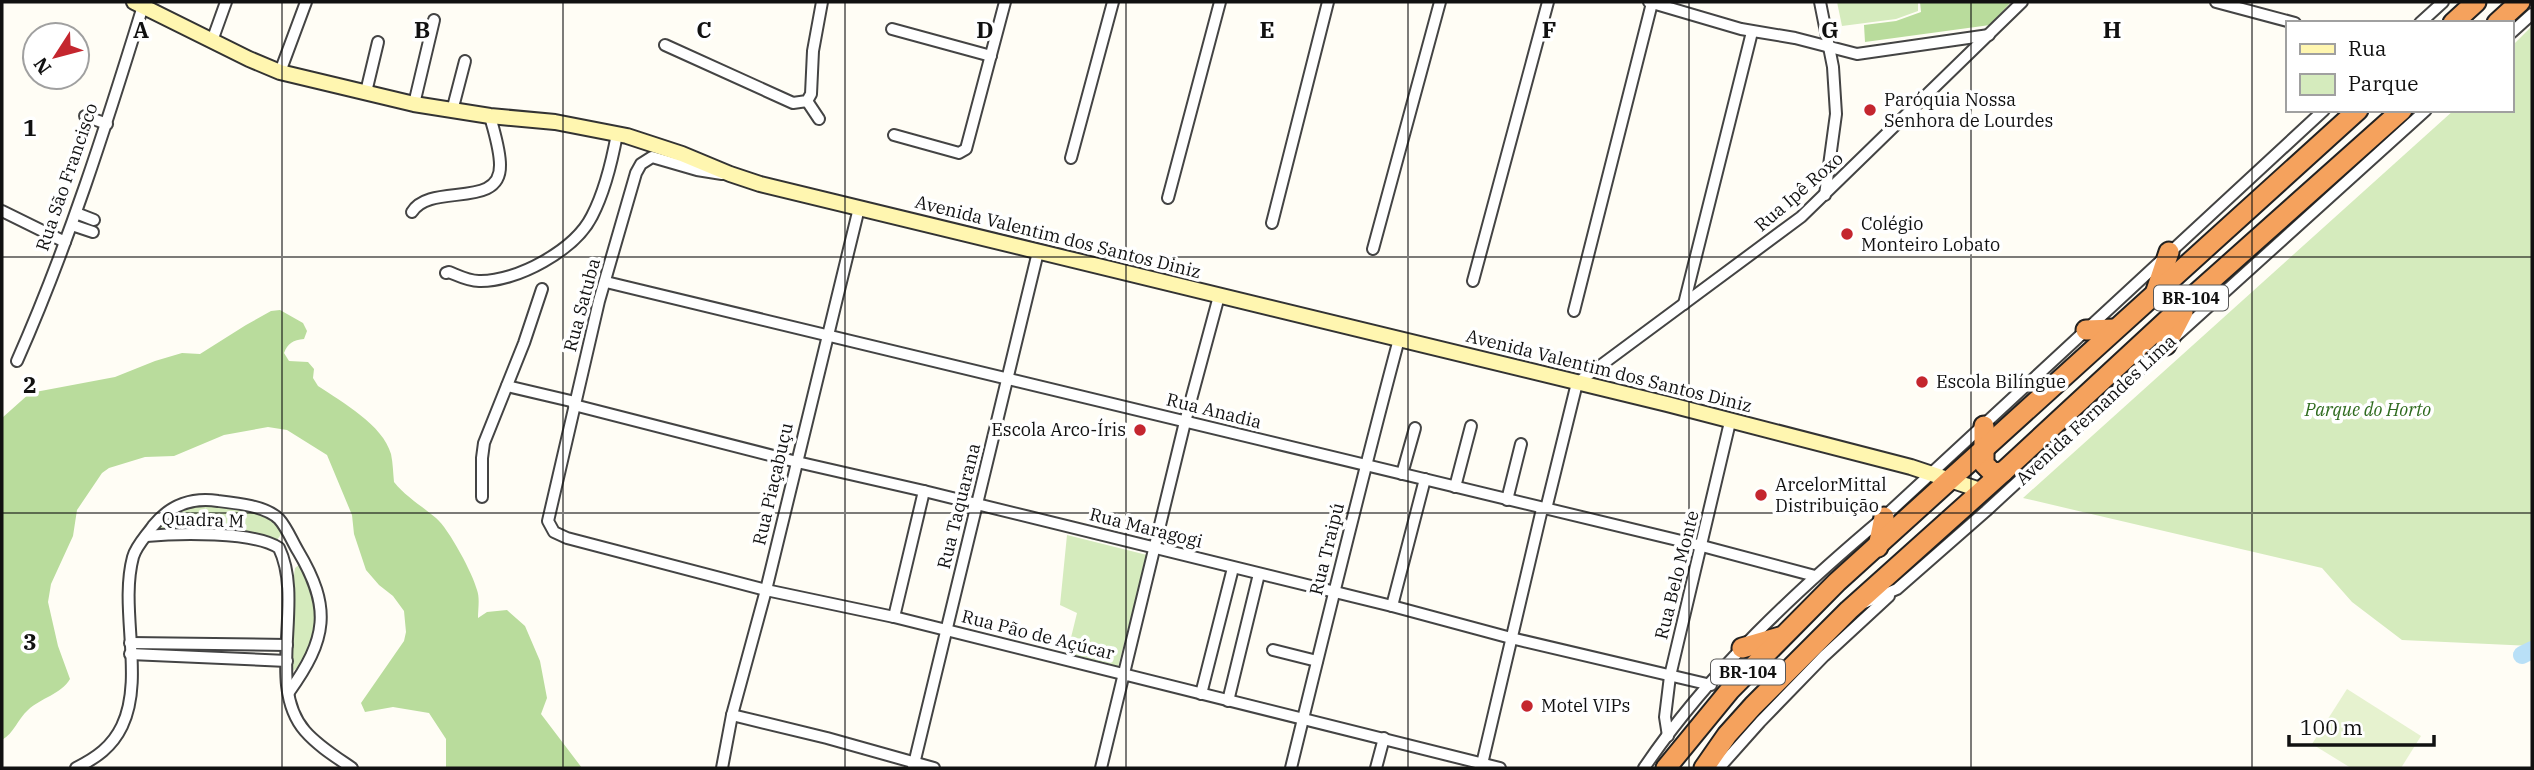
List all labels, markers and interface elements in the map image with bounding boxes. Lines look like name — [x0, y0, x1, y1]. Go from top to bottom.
text: A — [133, 14, 149, 44]
text: B — [414, 14, 430, 44]
text: C — [696, 14, 712, 44]
text: D — [976, 14, 994, 44]
text: E — [1259, 14, 1275, 44]
text: F — [1542, 14, 1556, 44]
text: G — [1821, 14, 1839, 44]
text: H — [2103, 14, 2121, 44]
north arrow — [21, 21, 91, 91]
legend — [2286, 21, 2513, 112]
text: Rua — [2348, 34, 2386, 62]
text: N — [28, 53, 56, 79]
text: Parque — [2348, 69, 2418, 97]
place label: Paróquia Nossa Senhora de Lourdes — [1884, 88, 2053, 132]
street label: Rua São Francisco — [30, 100, 103, 254]
marker: Paróquia Nossa Senhora de Lourdes — [1862, 102, 1878, 118]
text: 1 — [23, 112, 37, 142]
street label: Rua Ipê Roxo — [1750, 147, 1848, 236]
street label: Avenida Valentim dos Santos Diniz — [913, 190, 1203, 283]
place label: Colégio Monteiro Lobato — [1861, 212, 2000, 256]
marker: Colégio Monteiro Lobato — [1839, 226, 1855, 242]
street label: Rua Satuba — [558, 256, 605, 354]
road number: BR-104 — [2154, 286, 2228, 310]
street label: Avenida Valentim dos Santos Diniz — [1464, 324, 1754, 417]
street label: Avenida Fernandes Lima — [2011, 329, 2181, 490]
text: 2 — [23, 369, 37, 399]
place label: Escola Bilíngue — [1936, 370, 2066, 393]
marker: Escola Bilíngue — [1914, 374, 1930, 390]
street label: Rua Anadia — [1164, 388, 1264, 433]
park label: Parque do Horto — [2304, 398, 2431, 421]
place label: Escola Arco-Íris — [991, 418, 1126, 441]
street label: Rua Piaçabuçu — [747, 420, 798, 547]
marker: Escola Arco-Íris — [1132, 422, 1148, 438]
street label: Rua Taquarana — [932, 440, 985, 571]
place label: ArcelorMittal Distribuição — [1775, 473, 1887, 517]
marker: ArcelorMittal Distribuição — [1753, 487, 1769, 503]
street label: Rua Traipú — [1304, 500, 1349, 597]
street label: Rua Maragogi — [1087, 502, 1205, 553]
street label: Quadra M — [161, 507, 245, 532]
street label: Rua Belo Monte — [1649, 508, 1704, 642]
street label: Rua Pão de Açúcar — [959, 604, 1117, 665]
text: 3 — [23, 626, 37, 656]
road number: BR-104 — [1711, 660, 1785, 684]
place label: Motel VIPs — [1541, 694, 1630, 717]
marker: Motel VIPs — [1519, 698, 1535, 714]
scale bar — [2289, 704, 2434, 748]
text: 100 m — [2300, 713, 2363, 741]

